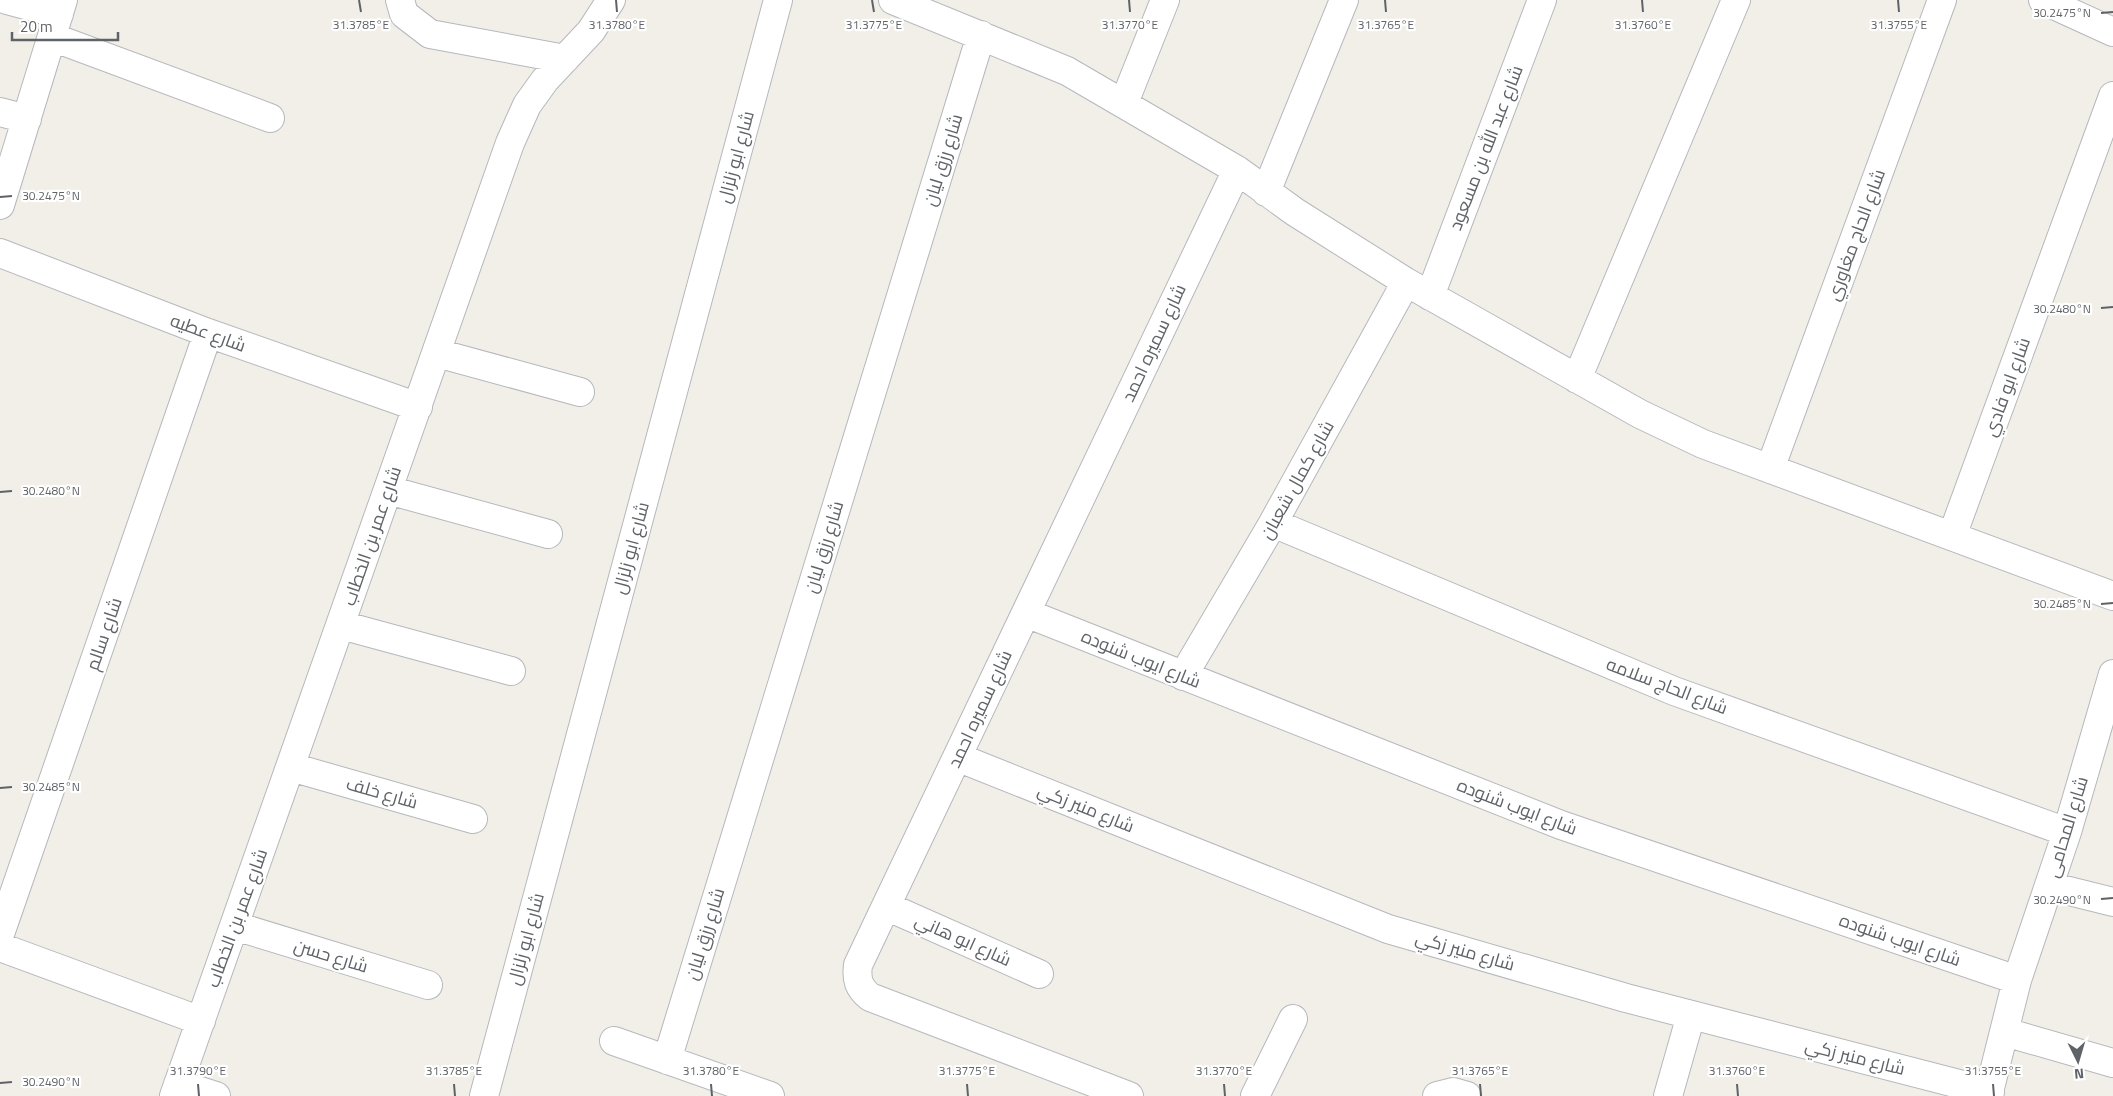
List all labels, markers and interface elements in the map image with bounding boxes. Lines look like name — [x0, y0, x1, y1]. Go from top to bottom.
text: 30.2475°N — [2033, 3, 2091, 22]
scale bar — [12, 10, 119, 42]
text: 20 m — [20, 15, 53, 38]
text: 31.3785°E — [333, 15, 389, 34]
text: 31.3780°E — [589, 15, 645, 34]
text: 31.3775°E — [846, 15, 902, 34]
text: 31.3770°E — [1102, 15, 1158, 34]
text: 31.3765°E — [1358, 15, 1414, 34]
text: 31.3760°E — [1615, 15, 1671, 34]
text: 31.3755°E — [1871, 15, 1927, 34]
street label: شارع عبد الله بن مسعود — [1442, 61, 1530, 234]
street label: شارع ابو زلزال — [710, 108, 761, 206]
street label: شارع رزق ليان — [916, 110, 969, 209]
street label: شارع الحاج مغاوري — [1819, 165, 1893, 305]
text: 30.2475°N — [22, 186, 80, 205]
street label: شارع سميره احمد — [1114, 279, 1193, 406]
text: 30.2480°N — [2033, 299, 2091, 318]
street label: شارع عطيه — [167, 306, 250, 359]
street label: شارع ابو فادي — [1976, 333, 2038, 441]
street label: شارع كمال شعبان — [1253, 415, 1340, 544]
street label: شارع عمر بن الخطاب — [335, 462, 408, 609]
text: 30.2480°N — [22, 481, 80, 500]
street label: شارع رزق ليان — [797, 497, 850, 596]
street label: شارع ابو زلزال — [605, 499, 656, 597]
street label: شارع سالم — [78, 594, 129, 674]
text: 30.2485°N — [2033, 594, 2091, 613]
street label: شارع ايوب شنوده — [1077, 622, 1205, 695]
street label: شارع سميره احمد — [940, 645, 1019, 772]
street label: شارع الحاج سلامه — [1603, 650, 1732, 721]
street label: شارع خلف — [343, 769, 421, 816]
street label: شارع ايوب شنوده — [1453, 771, 1581, 842]
street label: شارع المحامى — [2038, 773, 2095, 881]
street label: شارع منير زكي — [1033, 776, 1139, 840]
text: 30.2485°N — [22, 777, 80, 796]
street label: شارع عمر بن الخطاب — [199, 845, 274, 991]
street label: شارع رزق ليان — [678, 884, 731, 983]
street label: شارع ابو زلزال — [500, 890, 551, 988]
text: 30.2490°N — [2033, 890, 2091, 909]
street label: شارع ابو هاني — [910, 906, 1016, 974]
street label: شارع ايوب شنوده — [1836, 906, 1965, 973]
street label: شارع منير زكي — [1412, 923, 1518, 979]
street label: شارع حسن — [291, 931, 372, 980]
street label: شارع منير زكي — [1802, 1031, 1908, 1083]
north arrow — [2053, 1036, 2103, 1086]
text: 31.3790°E — [170, 1061, 226, 1080]
text: 31.3785°E — [426, 1061, 482, 1080]
text: 31.3780°E — [683, 1061, 739, 1080]
text: 31.3775°E — [939, 1061, 995, 1080]
text: 31.3770°E — [1196, 1061, 1252, 1080]
text: 31.3765°E — [1452, 1061, 1508, 1080]
text: 31.3760°E — [1709, 1061, 1765, 1080]
text: 31.3755°E — [1965, 1061, 2021, 1080]
text: N — [2073, 1064, 2085, 1085]
text: 30.2490°N — [22, 1072, 80, 1091]

